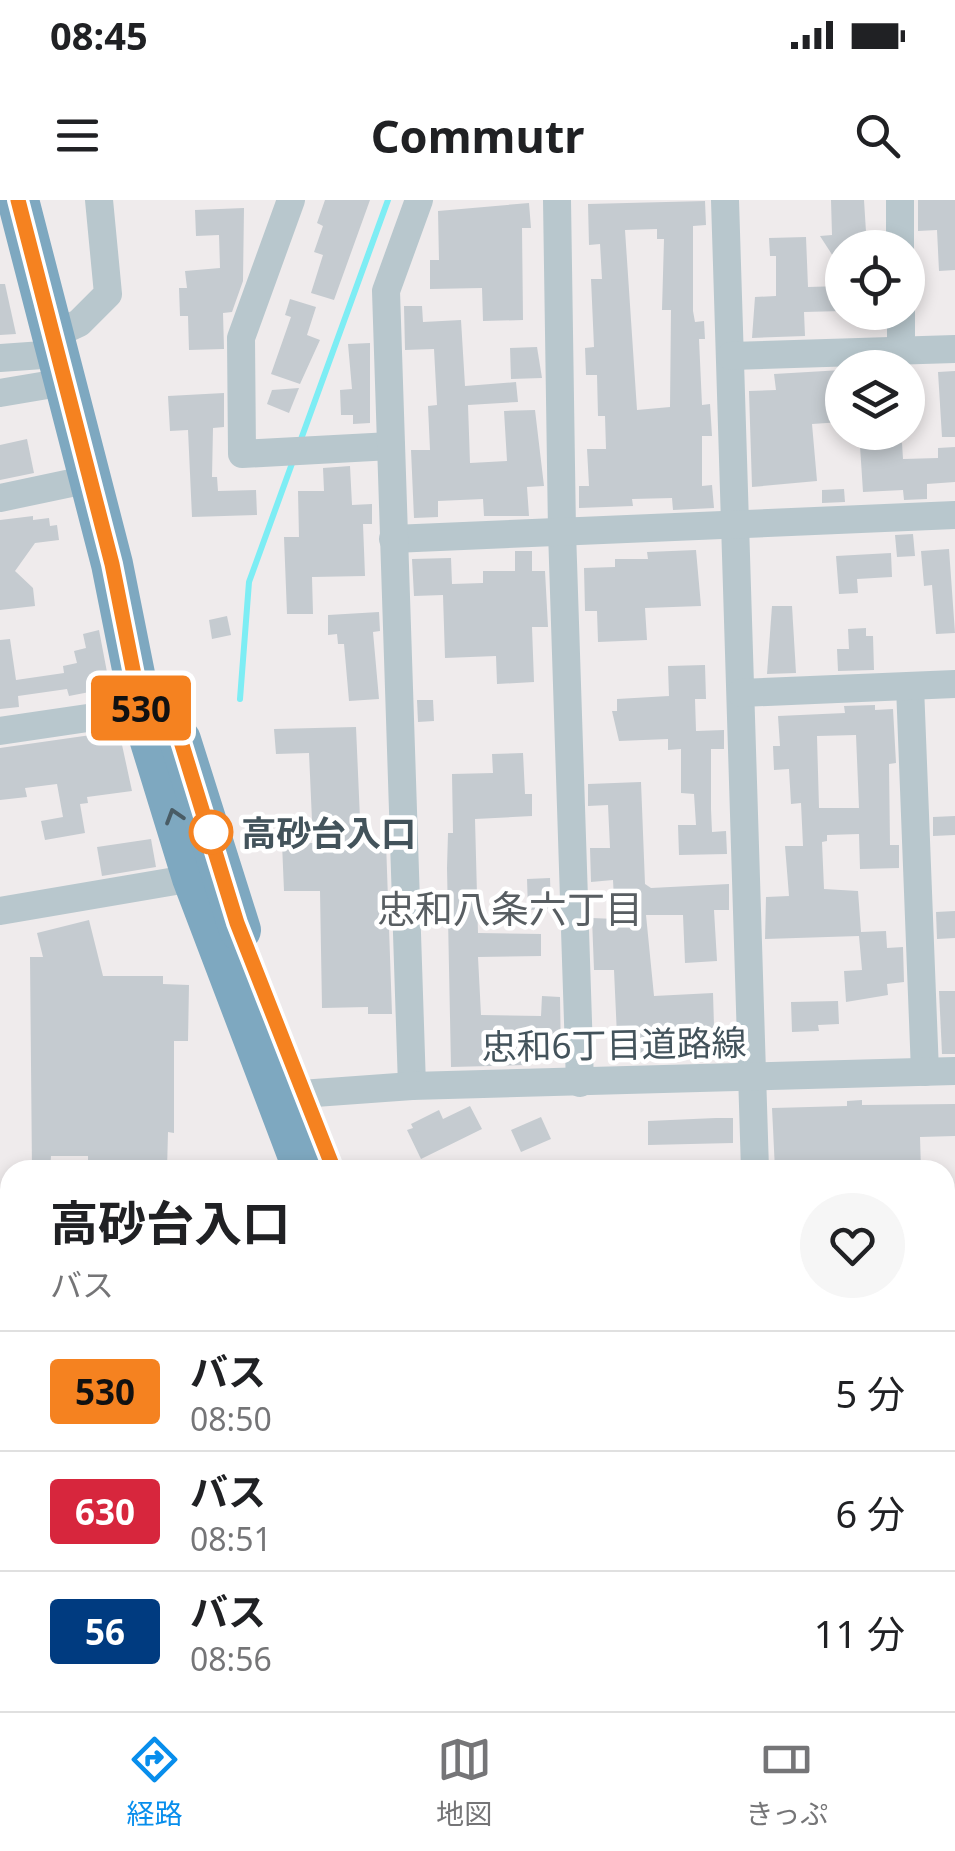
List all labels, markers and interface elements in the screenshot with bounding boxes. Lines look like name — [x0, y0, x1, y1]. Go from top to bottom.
text: 08:45 — [50, 9, 148, 61]
text: Commutr — [371, 105, 584, 166]
icon: menu — [50, 108, 105, 163]
icon: search — [850, 108, 905, 163]
map controls — [825, 230, 925, 450]
button: locate — [825, 230, 925, 330]
button: layers — [825, 350, 925, 450]
line badge: 530 — [84, 676, 198, 740]
text: 530 — [111, 685, 171, 732]
one-way arrow — [165, 808, 186, 825]
place label: 高砂台入口 — [241, 809, 416, 856]
marker: 高砂台入口 — [190, 811, 232, 853]
district label: 忠和八条六丁目 — [377, 882, 643, 934]
street label: 忠和6丁目道路線 — [481, 1018, 747, 1070]
text: 高砂台入口 — [50, 1190, 290, 1255]
button: heart — [800, 1193, 905, 1298]
text: バス — [50, 1263, 114, 1306]
text: バス — [190, 1345, 266, 1397]
text: 5 分 — [835, 1367, 905, 1419]
text: 530 — [75, 1368, 135, 1415]
text: 08:50 — [190, 1397, 272, 1440]
text: バス — [190, 1465, 266, 1517]
text: 6 分 — [835, 1487, 905, 1539]
text: 630 — [75, 1488, 135, 1535]
text: 08:51 — [190, 1517, 272, 1560]
text: バス — [190, 1585, 266, 1637]
text: 11 分 — [814, 1607, 905, 1659]
text: 56 — [85, 1608, 125, 1655]
text: 08:56 — [190, 1637, 272, 1680]
tab: 経路 — [127, 1732, 183, 1832]
tab: 地図 — [436, 1732, 492, 1832]
tab: きっぷ — [745, 1732, 828, 1832]

